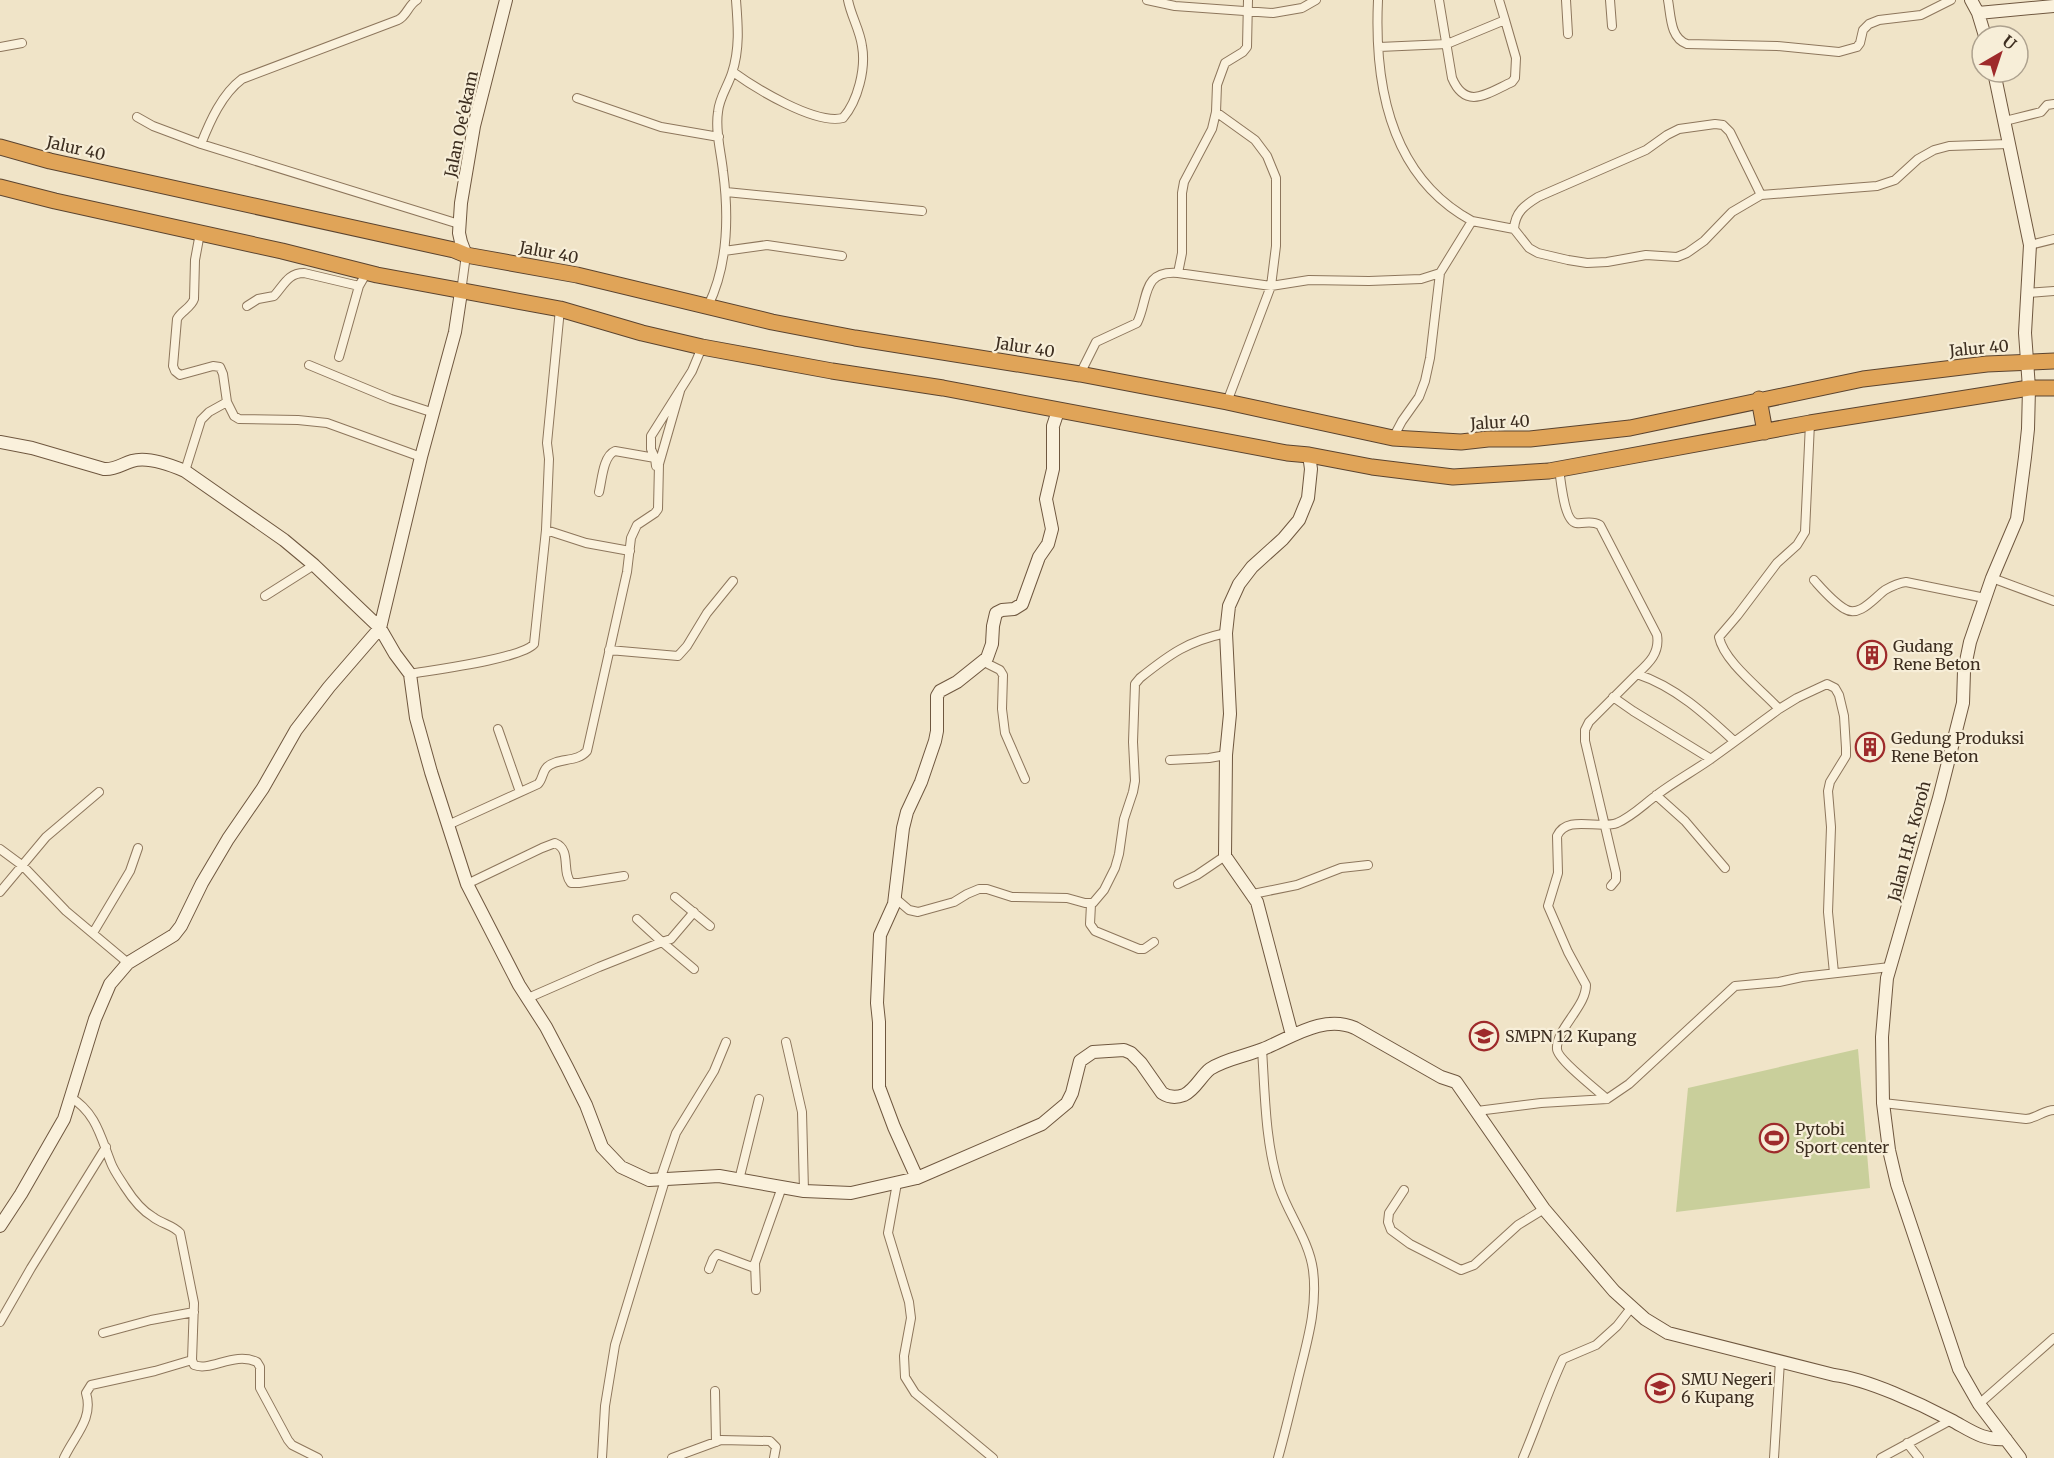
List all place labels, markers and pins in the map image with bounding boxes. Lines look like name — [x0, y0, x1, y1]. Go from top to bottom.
place label: Gudang Rene Beton — [1893, 636, 1981, 674]
building icon: Gudang Rene Beton — [1856, 639, 1888, 671]
place label: Gedung Produksi Rene Beton — [1891, 728, 2024, 766]
building icon: Gedung Produksi Rene Beton — [1854, 731, 1886, 763]
school or university icon: SMPN 12 Kupang — [1468, 1020, 1500, 1052]
place label: SMPN 12 Kupang — [1505, 1026, 1637, 1046]
place label: Pytobi Sport center — [1795, 1119, 1889, 1157]
sports icon: Pytobi Sport center — [1758, 1122, 1790, 1154]
place label: SMU Negeri 6 Kupang — [1681, 1369, 1773, 1407]
school or university icon: SMU Negeri 6 Kupang — [1644, 1372, 1676, 1404]

